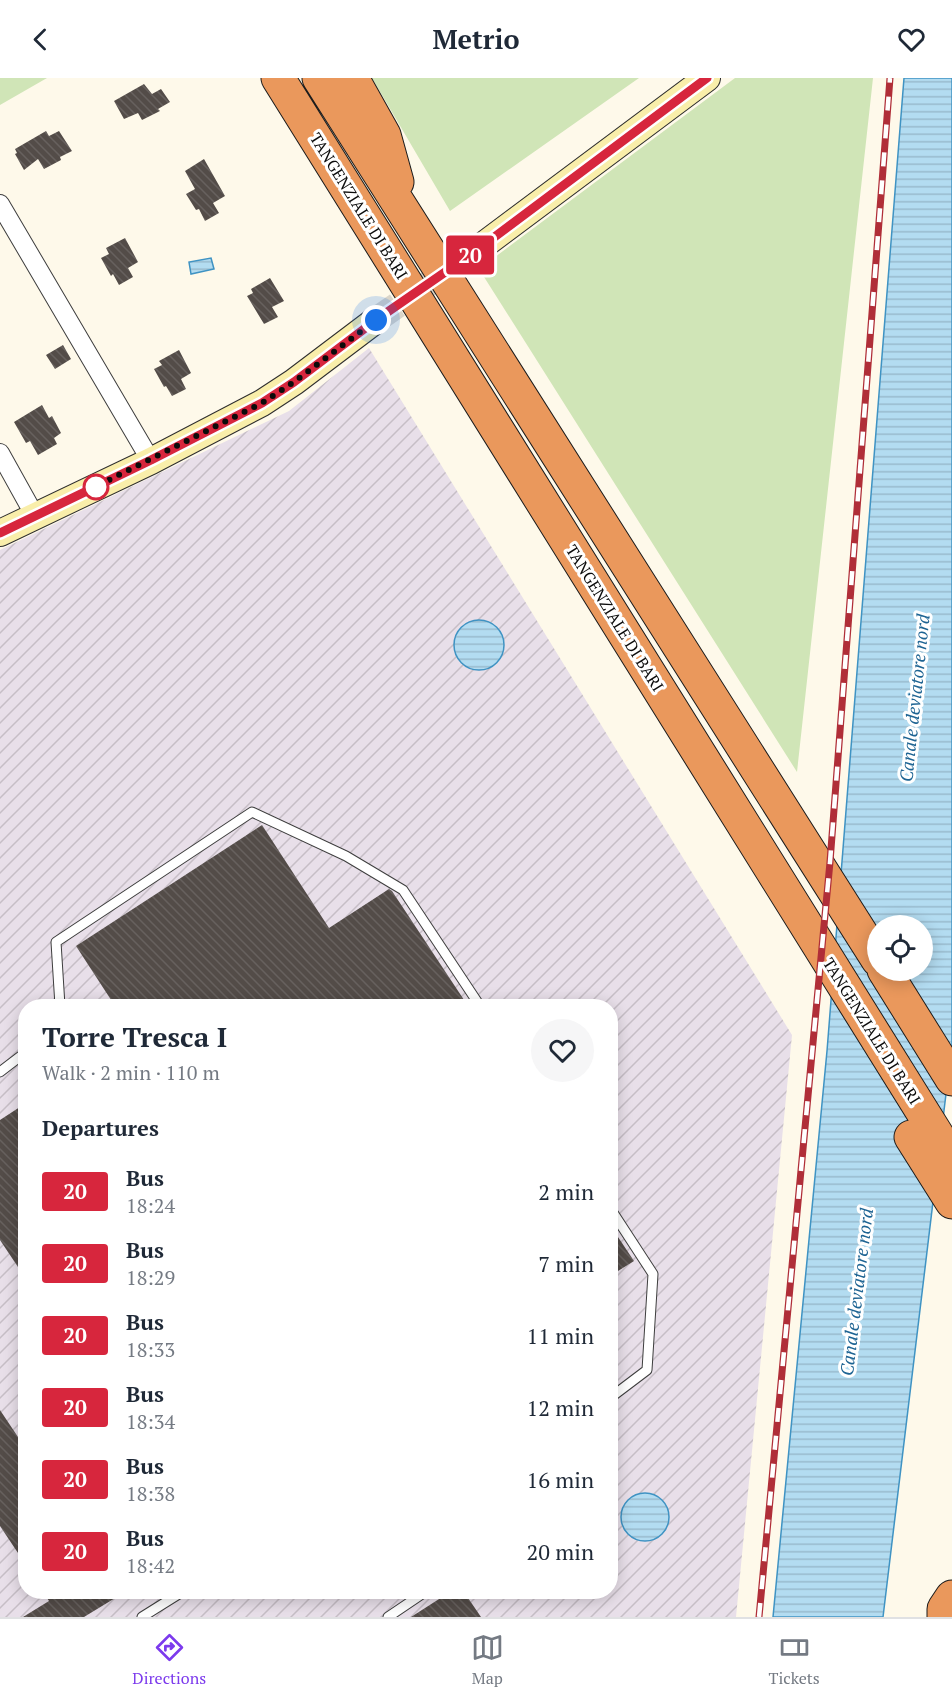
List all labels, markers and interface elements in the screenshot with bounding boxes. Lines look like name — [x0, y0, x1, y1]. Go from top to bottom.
text: Metrio — [432, 21, 520, 57]
icon: back — [24, 23, 57, 56]
icon: heart — [895, 23, 928, 56]
street label: TANGENZIALE DI BARI — [305, 128, 413, 284]
line badge: 20 — [443, 236, 497, 274]
text: 20 — [458, 241, 482, 269]
your location — [361, 305, 391, 335]
unlabelled marker — [83, 474, 109, 500]
street label: TANGENZIALE DI BARI — [561, 540, 669, 696]
water label: Canale deviatore nord — [893, 612, 935, 783]
map controls — [867, 915, 933, 981]
button: locate — [867, 915, 933, 981]
street label: TANGENZIALE DI BARI — [818, 953, 926, 1109]
text: Torre Tresca I — [42, 1018, 227, 1055]
button: heart — [531, 1019, 594, 1082]
text: Walk · 2 min · 110 m — [42, 1059, 220, 1086]
text: Departures — [42, 1113, 159, 1142]
text: Bus — [126, 1163, 164, 1192]
text: 20 — [63, 1177, 87, 1205]
text: 2 min — [538, 1177, 594, 1206]
text: 18:24 — [126, 1192, 175, 1219]
water label: Canale deviatore nord — [834, 1206, 878, 1377]
text: Bus — [126, 1235, 164, 1264]
text: 20 — [63, 1249, 87, 1277]
text: 7 min — [538, 1249, 594, 1278]
text: 18:29 — [126, 1264, 175, 1291]
text: Bus — [126, 1307, 164, 1336]
text: 20 — [63, 1321, 87, 1349]
text: 11 min — [527, 1321, 594, 1350]
text: 18:33 — [126, 1336, 175, 1363]
text: Bus — [126, 1379, 164, 1408]
text: 20 — [63, 1393, 87, 1421]
text: 12 min — [527, 1393, 594, 1422]
text: 18:34 — [126, 1408, 175, 1435]
text: Bus — [126, 1451, 164, 1480]
text: 20 — [63, 1465, 87, 1493]
text: 16 min — [527, 1465, 594, 1494]
text: 18:38 — [126, 1480, 175, 1507]
text: Bus — [126, 1523, 164, 1552]
text: 20 — [63, 1537, 87, 1565]
text: 20 min — [527, 1537, 594, 1566]
text: 18:42 — [126, 1552, 175, 1579]
tab: Directions — [132, 1631, 206, 1689]
tab: Map — [471, 1631, 504, 1689]
tab: Tickets — [768, 1631, 820, 1689]

